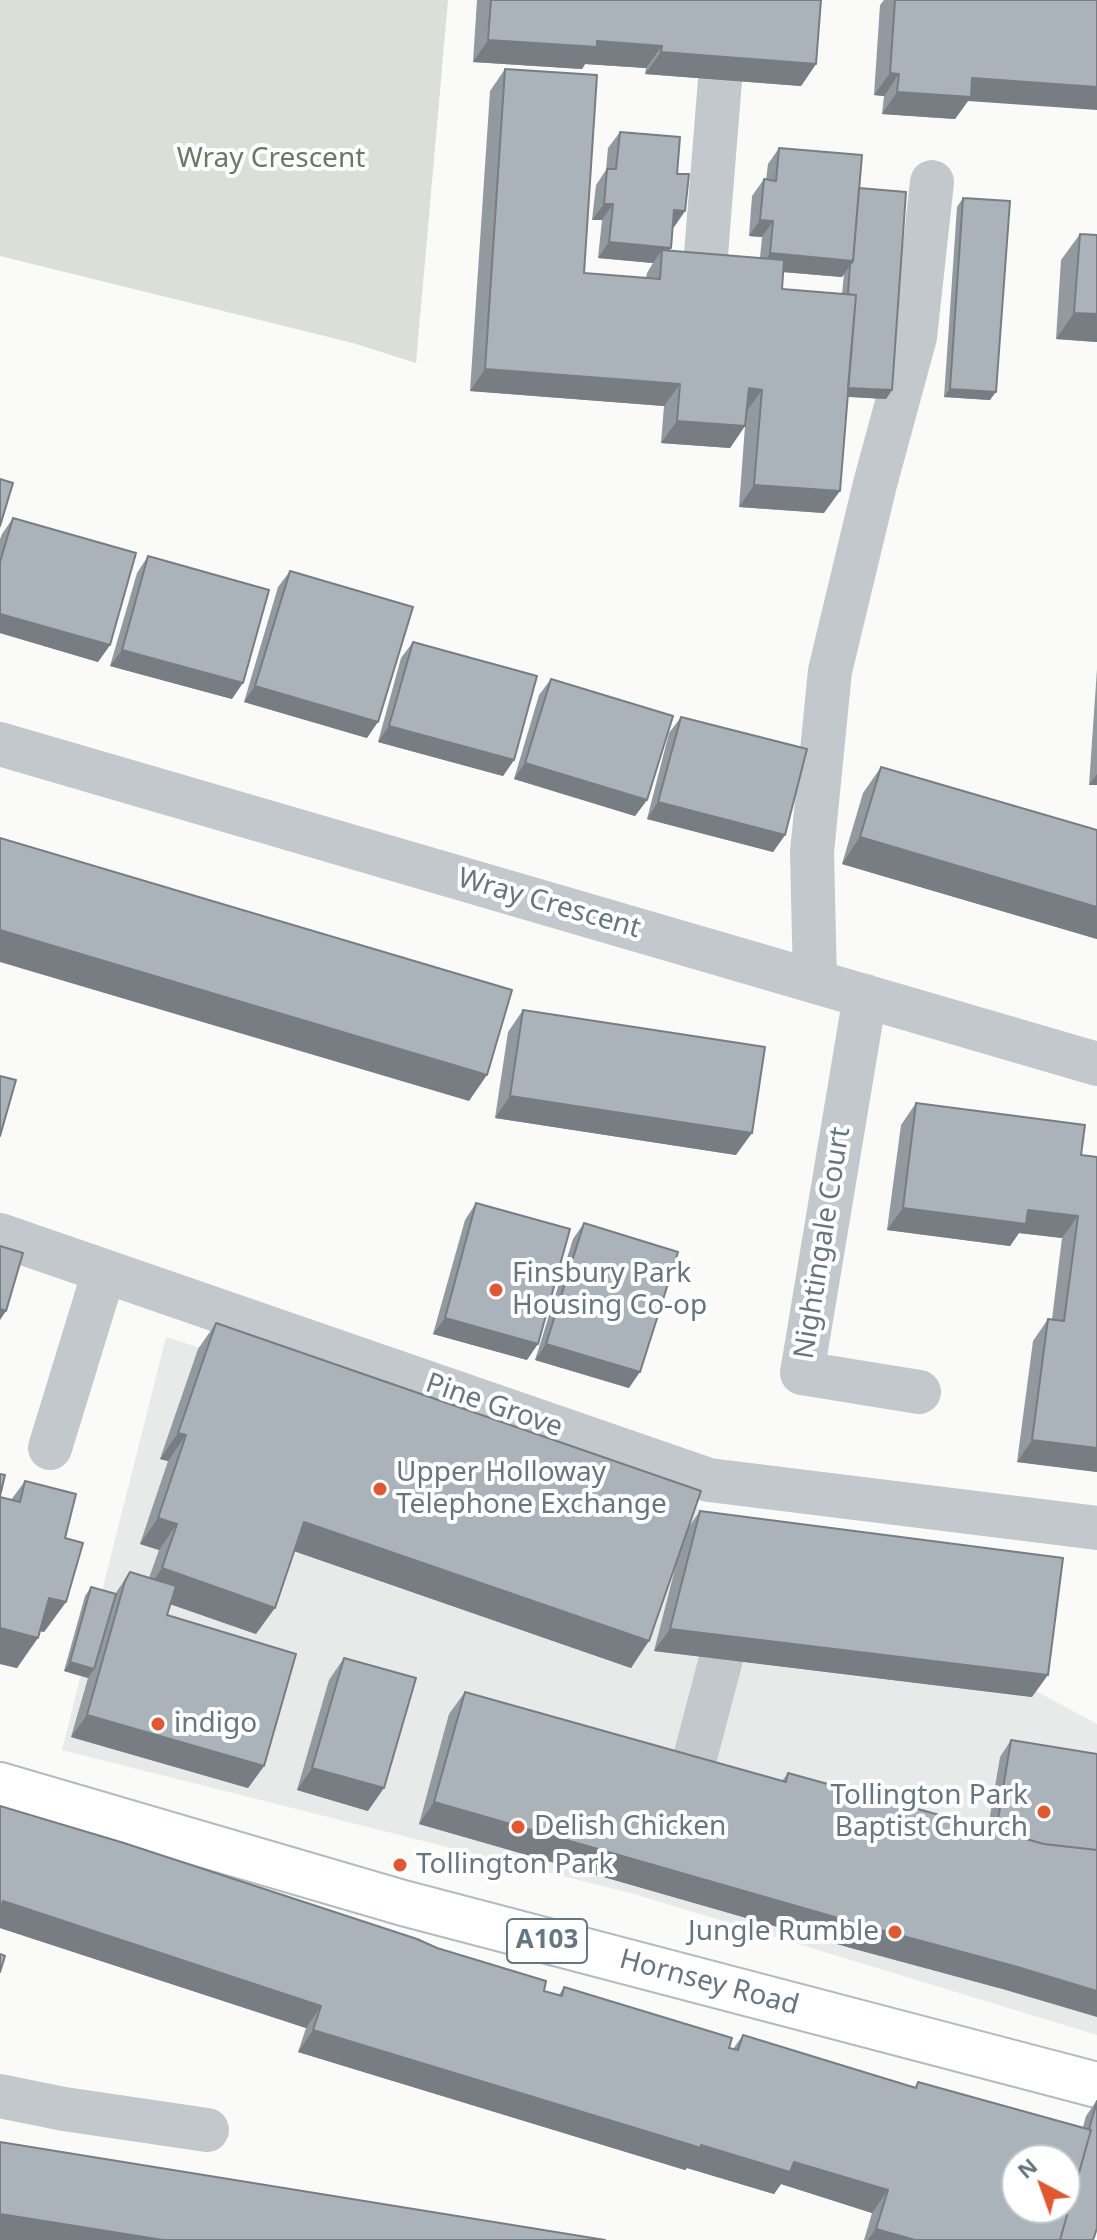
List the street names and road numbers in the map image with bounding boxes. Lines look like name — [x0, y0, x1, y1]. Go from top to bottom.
street label: Wray Crescent — [454, 862, 644, 946]
street label: Nightingale Court — [788, 1125, 858, 1361]
street label: Pine Grove — [421, 1367, 567, 1445]
road number: A103 — [507, 1919, 587, 1963]
street label: Hornsey Road — [616, 1943, 802, 2023]

